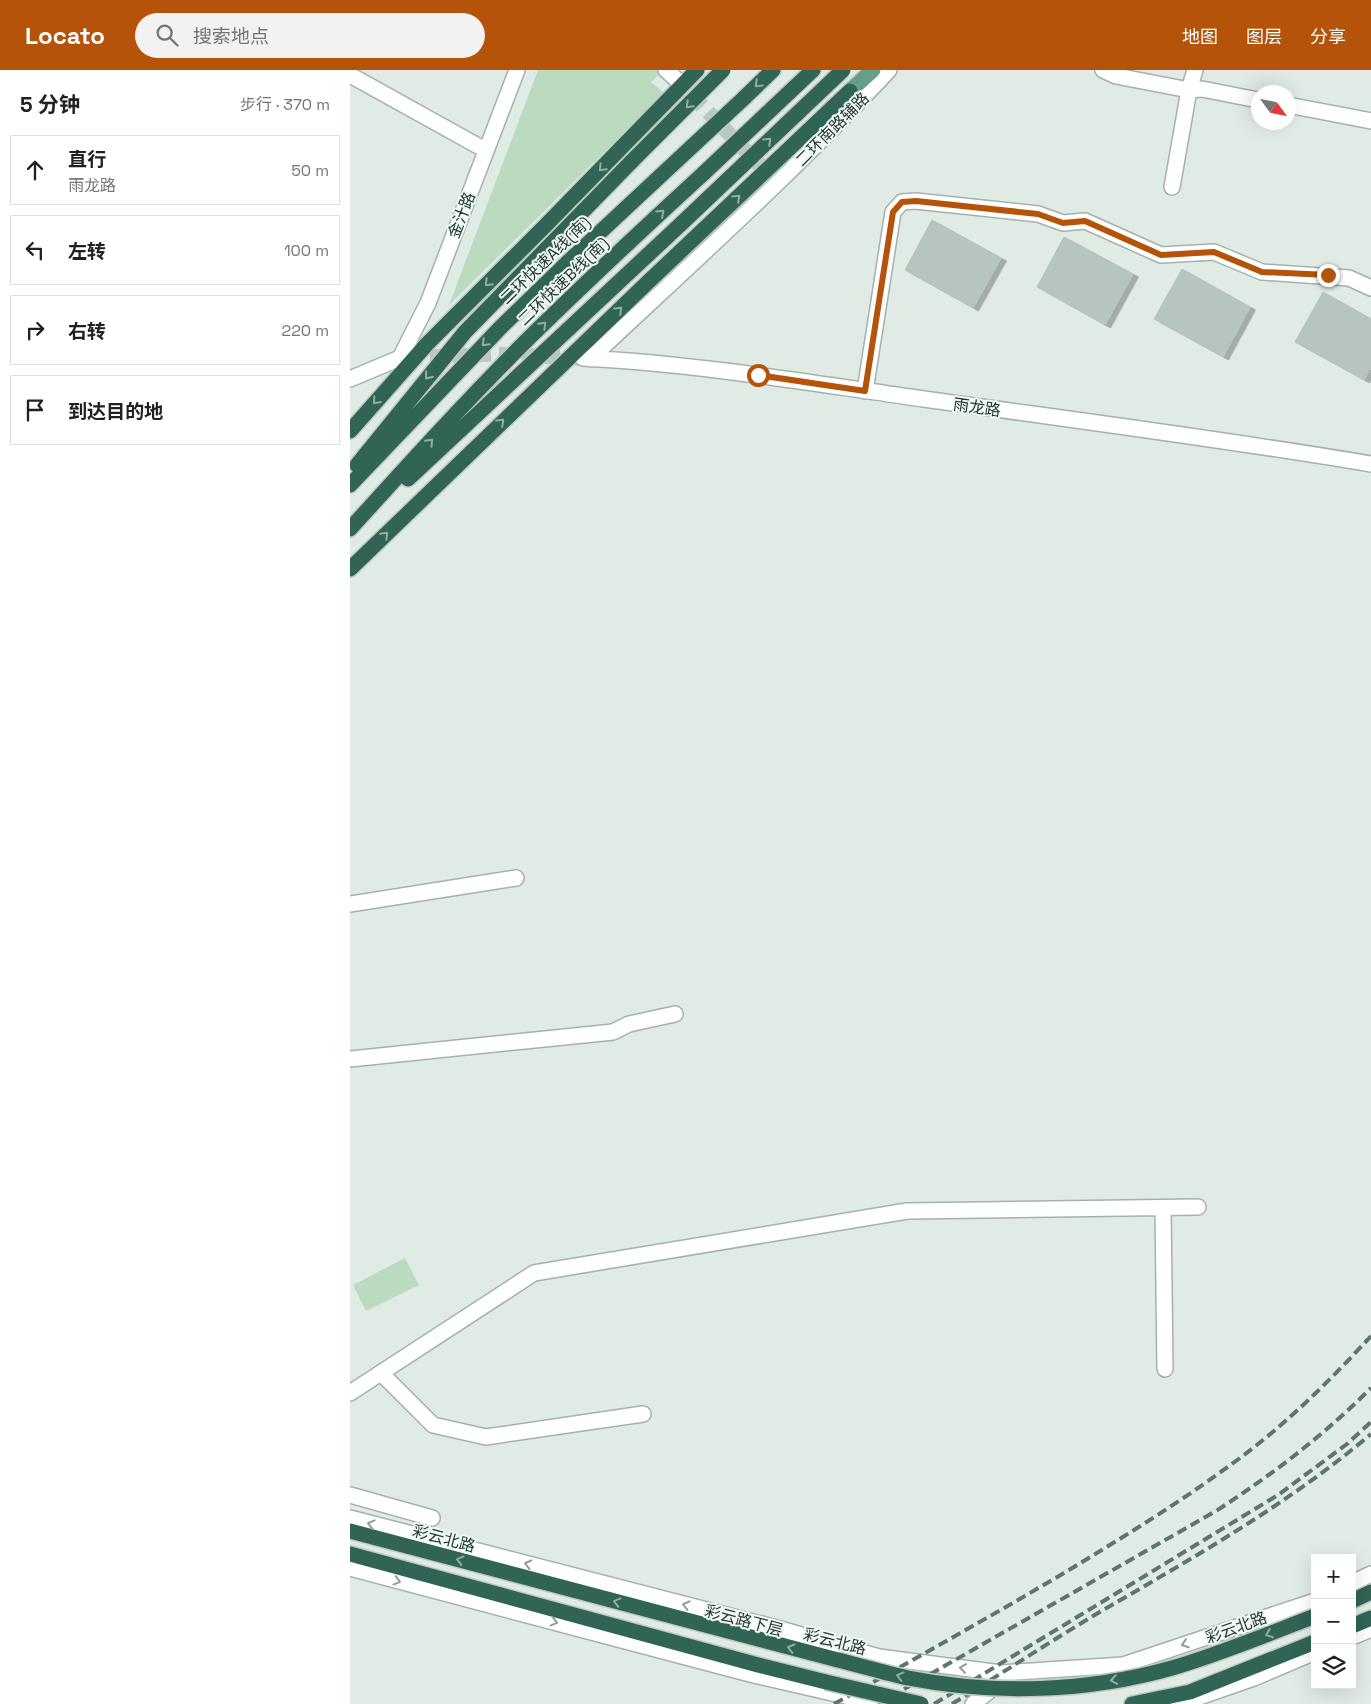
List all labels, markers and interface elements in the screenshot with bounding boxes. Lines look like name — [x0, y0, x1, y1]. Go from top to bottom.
search box — [135, 13, 485, 58]
text: Locato — [25, 20, 105, 51]
icon: search — [153, 21, 181, 49]
text: 搜索地点 — [193, 24, 269, 49]
text: 地图 — [1182, 25, 1218, 48]
text: 图层 — [1246, 25, 1282, 48]
text: 分享 — [1310, 25, 1346, 48]
one-way arrow — [755, 78, 764, 87]
north arrow — [1251, 85, 1296, 130]
street label: 二环南路辅路 — [791, 88, 874, 171]
text: 5 分钟 — [20, 91, 80, 118]
text: 步行 · 370 m — [240, 94, 330, 115]
one-way arrow — [685, 99, 694, 108]
one-way arrow — [762, 138, 771, 147]
text: 直行 — [68, 147, 106, 172]
icon: ahead — [21, 156, 49, 184]
text: 50 m — [291, 160, 329, 181]
one-way arrow — [599, 162, 608, 171]
text: 雨龙路 — [68, 175, 116, 196]
street label: 金汁路 — [443, 189, 480, 241]
one-way arrow — [731, 195, 740, 204]
one-way arrow — [655, 210, 664, 219]
street label: 二环快速A线(南) — [496, 212, 595, 309]
street label: 二环快速B线(南) — [513, 233, 613, 330]
icon: left — [21, 236, 49, 264]
text: 左转 — [68, 239, 106, 264]
text: 100 m — [284, 240, 329, 261]
route end — [1317, 264, 1340, 287]
one-way arrow — [484, 277, 493, 286]
one-way arrow — [613, 306, 622, 315]
icon: right — [21, 316, 49, 344]
text: 右转 — [68, 319, 106, 344]
text: 220 m — [282, 320, 329, 341]
one-way arrow — [537, 321, 546, 330]
one-way arrow — [482, 338, 491, 347]
route start — [747, 364, 770, 387]
one-way arrow — [424, 371, 433, 380]
street label: 雨龙路 — [952, 394, 1002, 421]
one-way arrow — [372, 395, 381, 404]
icon: arrive — [21, 396, 49, 424]
text: 到达目的地 — [68, 399, 163, 424]
one-way arrow — [496, 419, 505, 428]
one-way arrow — [424, 438, 433, 447]
one-way arrow — [379, 532, 388, 541]
one-way arrow — [367, 1519, 375, 1529]
street label: 彩云北路 — [410, 1520, 478, 1557]
map controls — [1311, 1554, 1356, 1689]
button: + — [1311, 1554, 1356, 1599]
one-way arrow — [456, 1555, 465, 1566]
one-way arrow — [524, 1559, 533, 1570]
one-way arrow — [393, 1575, 401, 1585]
one-way arrow — [613, 1597, 622, 1608]
button: − — [1311, 1599, 1356, 1644]
one-way arrow — [682, 1600, 690, 1610]
street label: 彩云路下层 — [703, 1600, 785, 1641]
street label: 彩云北路 — [1203, 1607, 1270, 1648]
one-way arrow — [550, 1616, 559, 1627]
street label: 彩云北路 — [801, 1624, 868, 1659]
one-way arrow — [1265, 1628, 1274, 1638]
one-way arrow — [1182, 1638, 1190, 1648]
one-way arrow — [787, 1643, 796, 1654]
button: layers — [1311, 1644, 1356, 1689]
one-way arrow — [959, 1663, 967, 1674]
one-way arrow — [896, 1671, 905, 1682]
one-way arrow — [1109, 1674, 1118, 1684]

